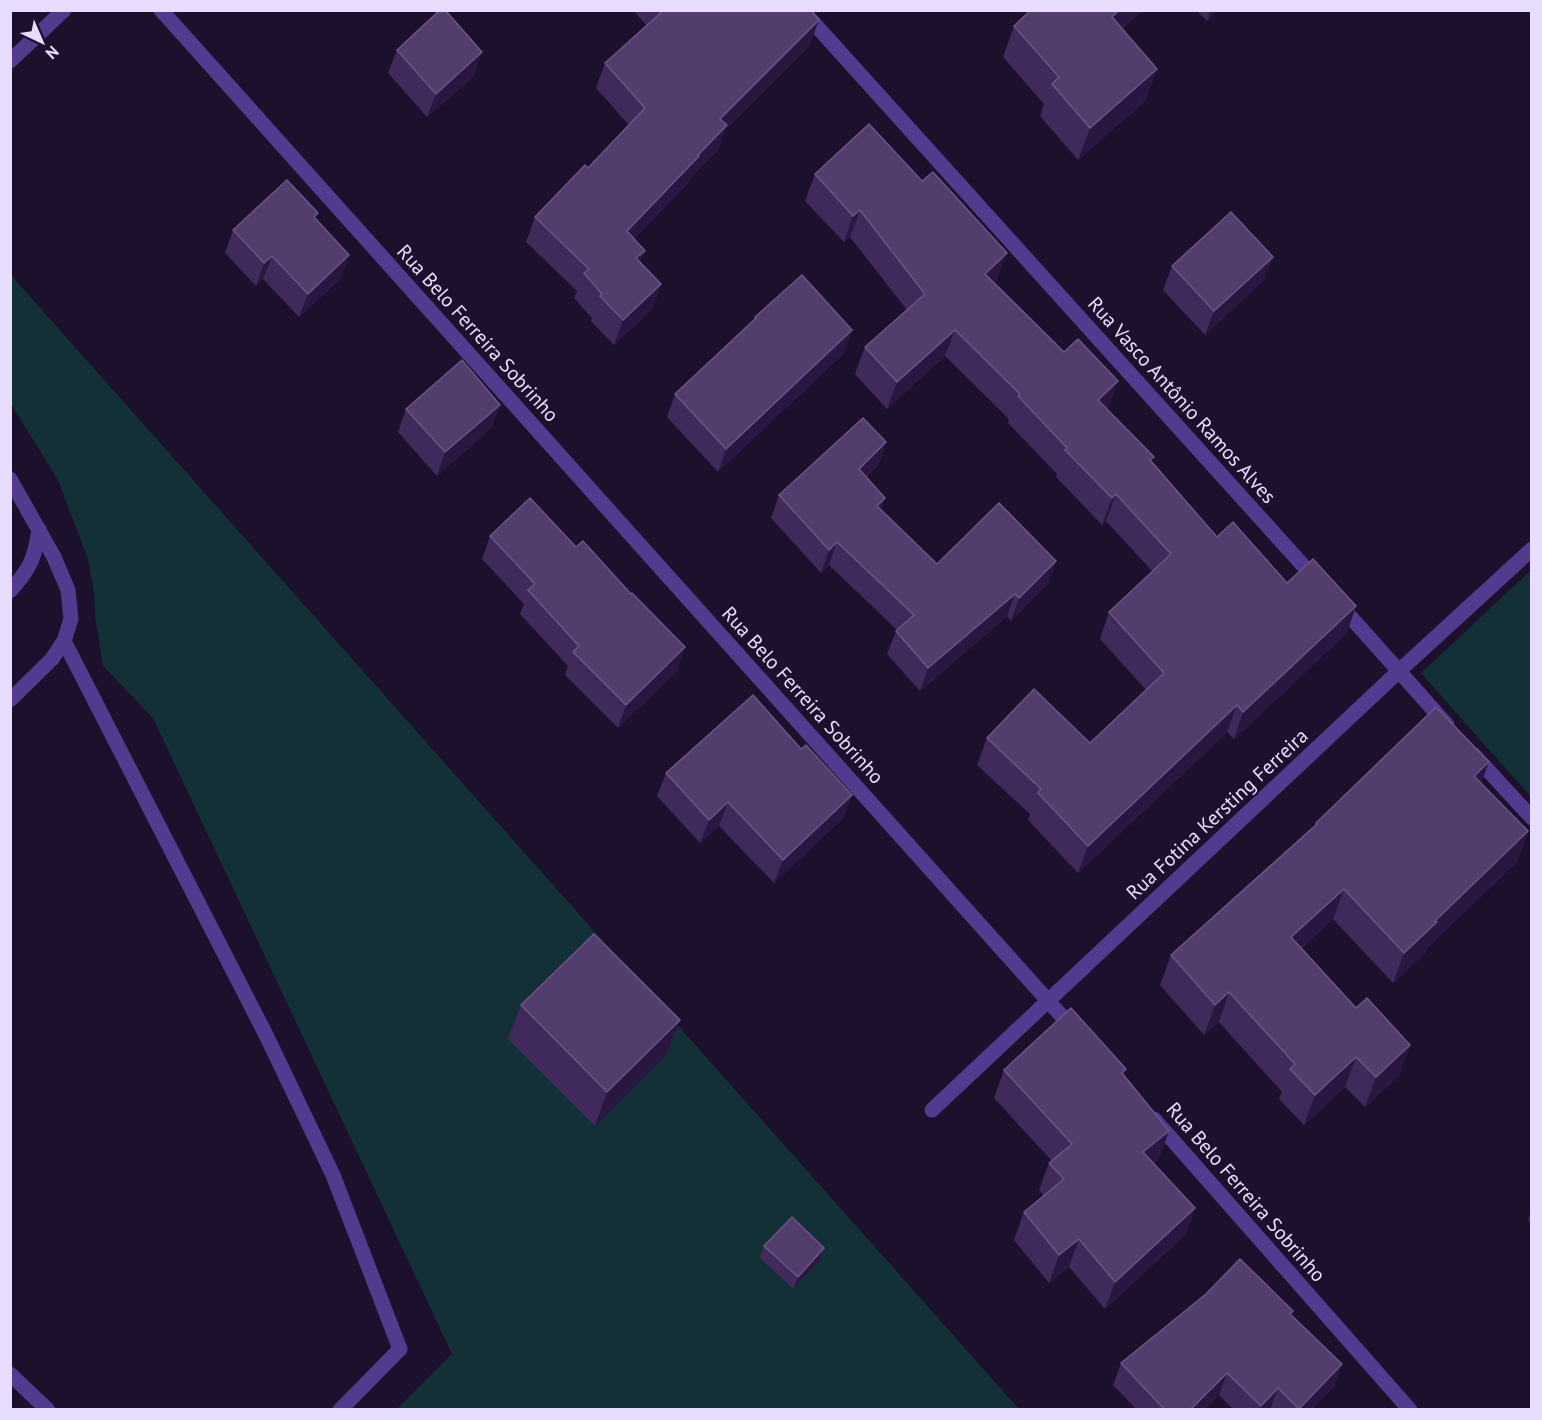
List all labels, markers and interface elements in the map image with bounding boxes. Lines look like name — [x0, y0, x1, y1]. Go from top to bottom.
north arrow — [12, 12, 72, 72]
text: N — [42, 42, 63, 64]
street label: Rua Belo Ferreira Sobrinho — [391, 239, 565, 427]
street label: Rua Vasco Antônio Ramos Alves — [1082, 291, 1282, 509]
street label: Rua Belo Ferreira Sobrinho — [716, 601, 890, 789]
street label: Rua Fotina Kersting Ferreira — [1121, 723, 1313, 905]
street label: Rua Belo Ferreira Sobrinho — [1161, 1097, 1331, 1287]

